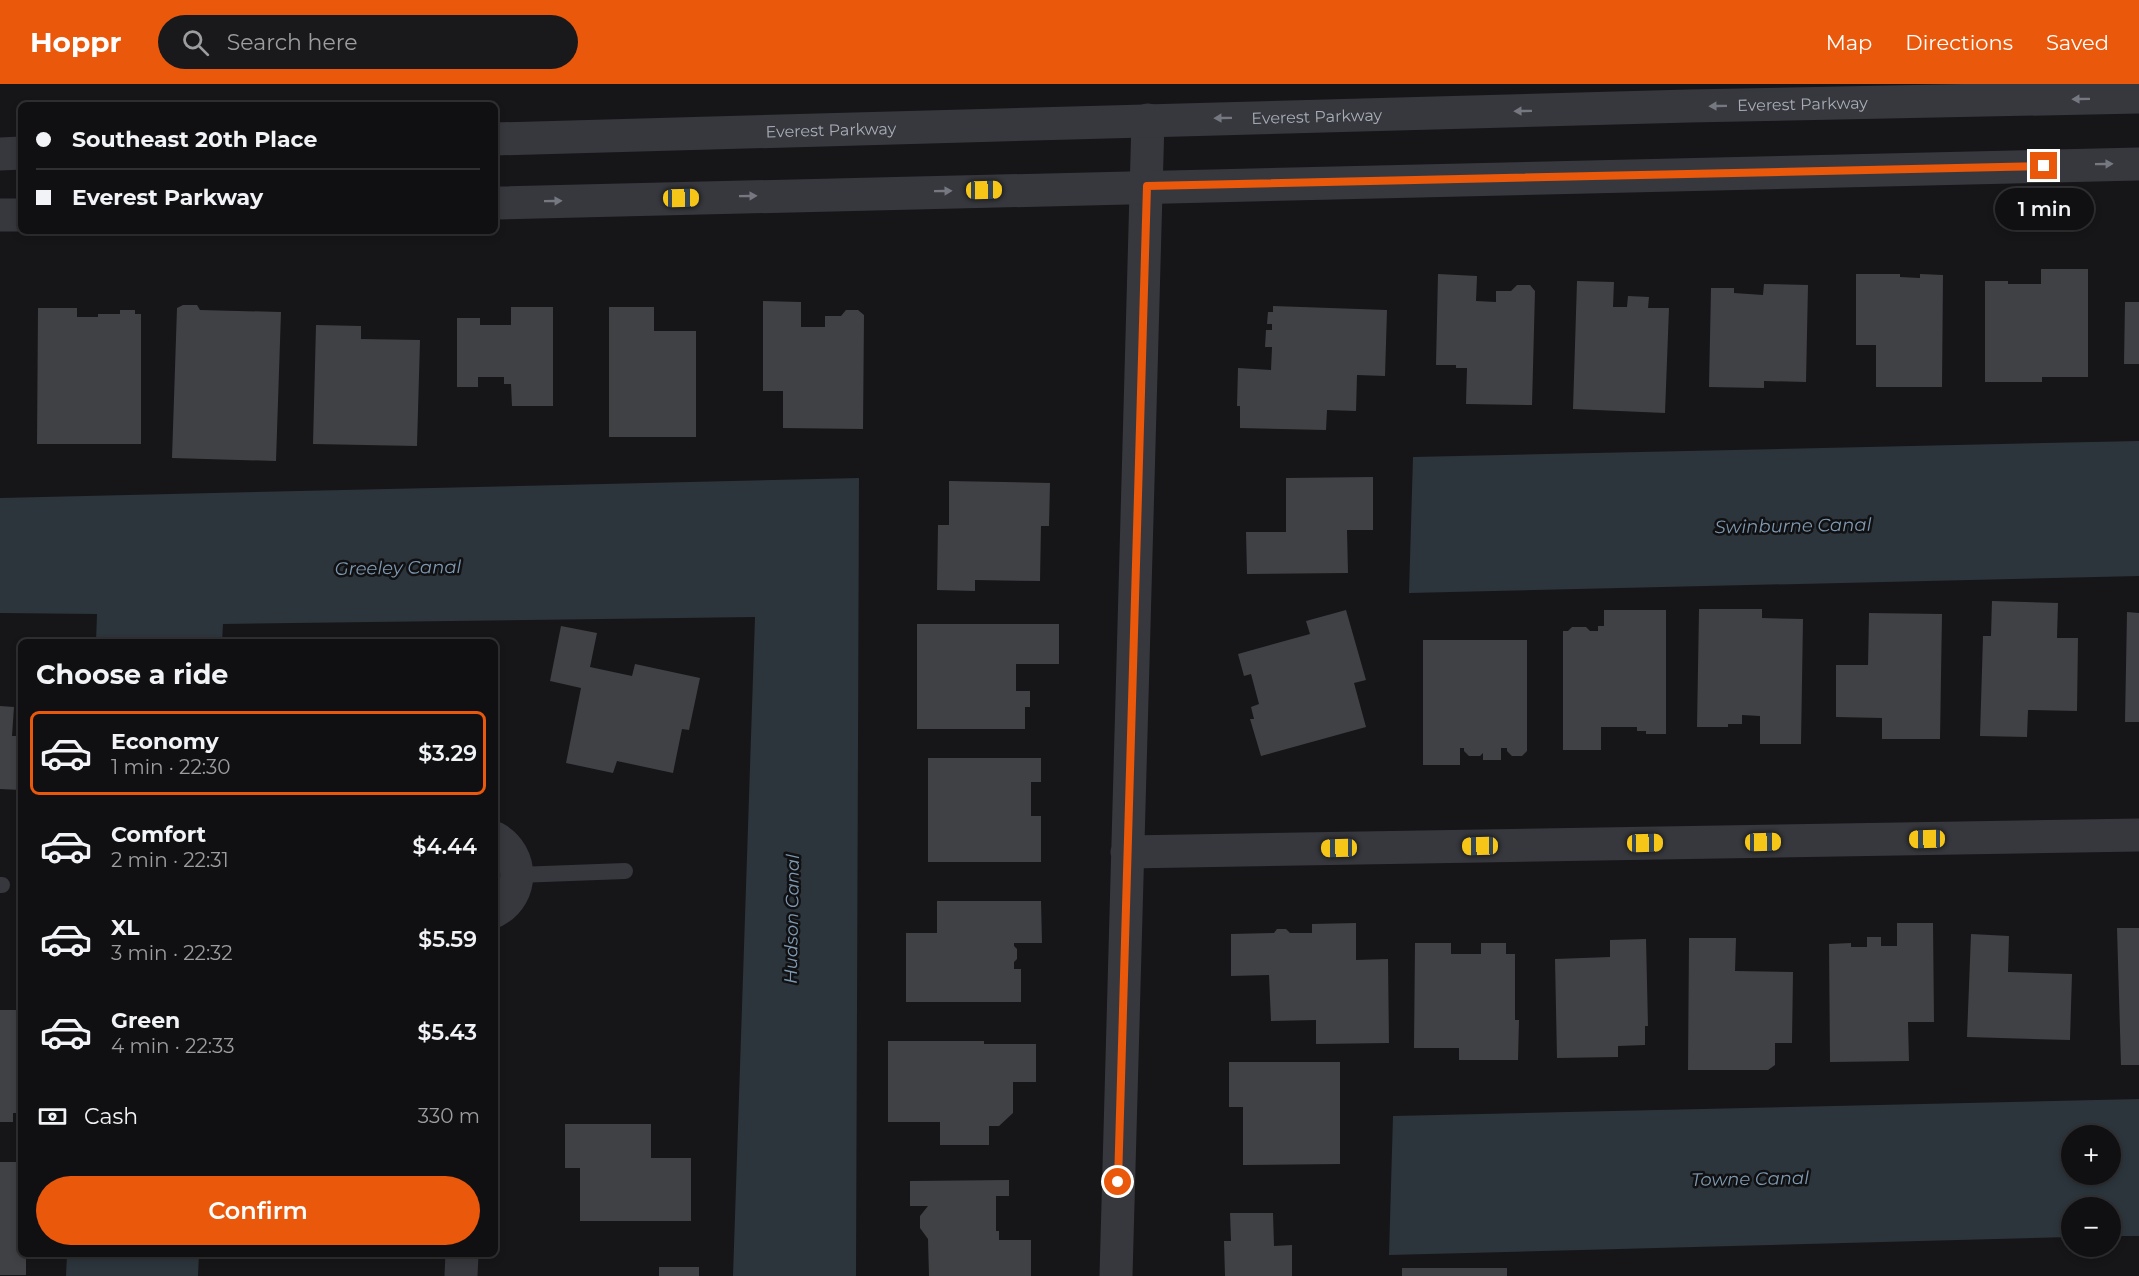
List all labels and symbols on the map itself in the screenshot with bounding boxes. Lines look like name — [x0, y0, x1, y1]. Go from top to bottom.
street label: Everest Parkway — [1737, 93, 1868, 115]
one-way arrow — [2071, 94, 2090, 103]
one-way arrow — [1708, 101, 1727, 111]
street label: Everest Parkway — [1251, 105, 1383, 128]
one-way arrow — [1513, 106, 1532, 115]
one-way arrow — [1213, 114, 1232, 123]
street label: Everest Parkway — [765, 119, 897, 142]
route end — [2030, 152, 2057, 179]
one-way arrow — [2095, 160, 2114, 169]
car — [966, 181, 1002, 199]
one-way arrow — [934, 186, 953, 196]
callout: 1 min — [1994, 187, 2094, 229]
car — [663, 189, 699, 207]
one-way arrow — [739, 191, 758, 201]
one-way arrow — [544, 196, 563, 206]
water label: Swinburne Canal — [1714, 514, 1872, 538]
water label: Greeley Canal — [334, 556, 462, 580]
car — [1909, 830, 1945, 848]
car — [1745, 833, 1781, 851]
car — [1627, 834, 1663, 852]
car — [1462, 837, 1498, 855]
car — [1321, 839, 1357, 857]
water label: Hudson Canal — [780, 854, 804, 984]
water label: Towne Canal — [1691, 1167, 1809, 1191]
route start — [1104, 1168, 1131, 1195]

